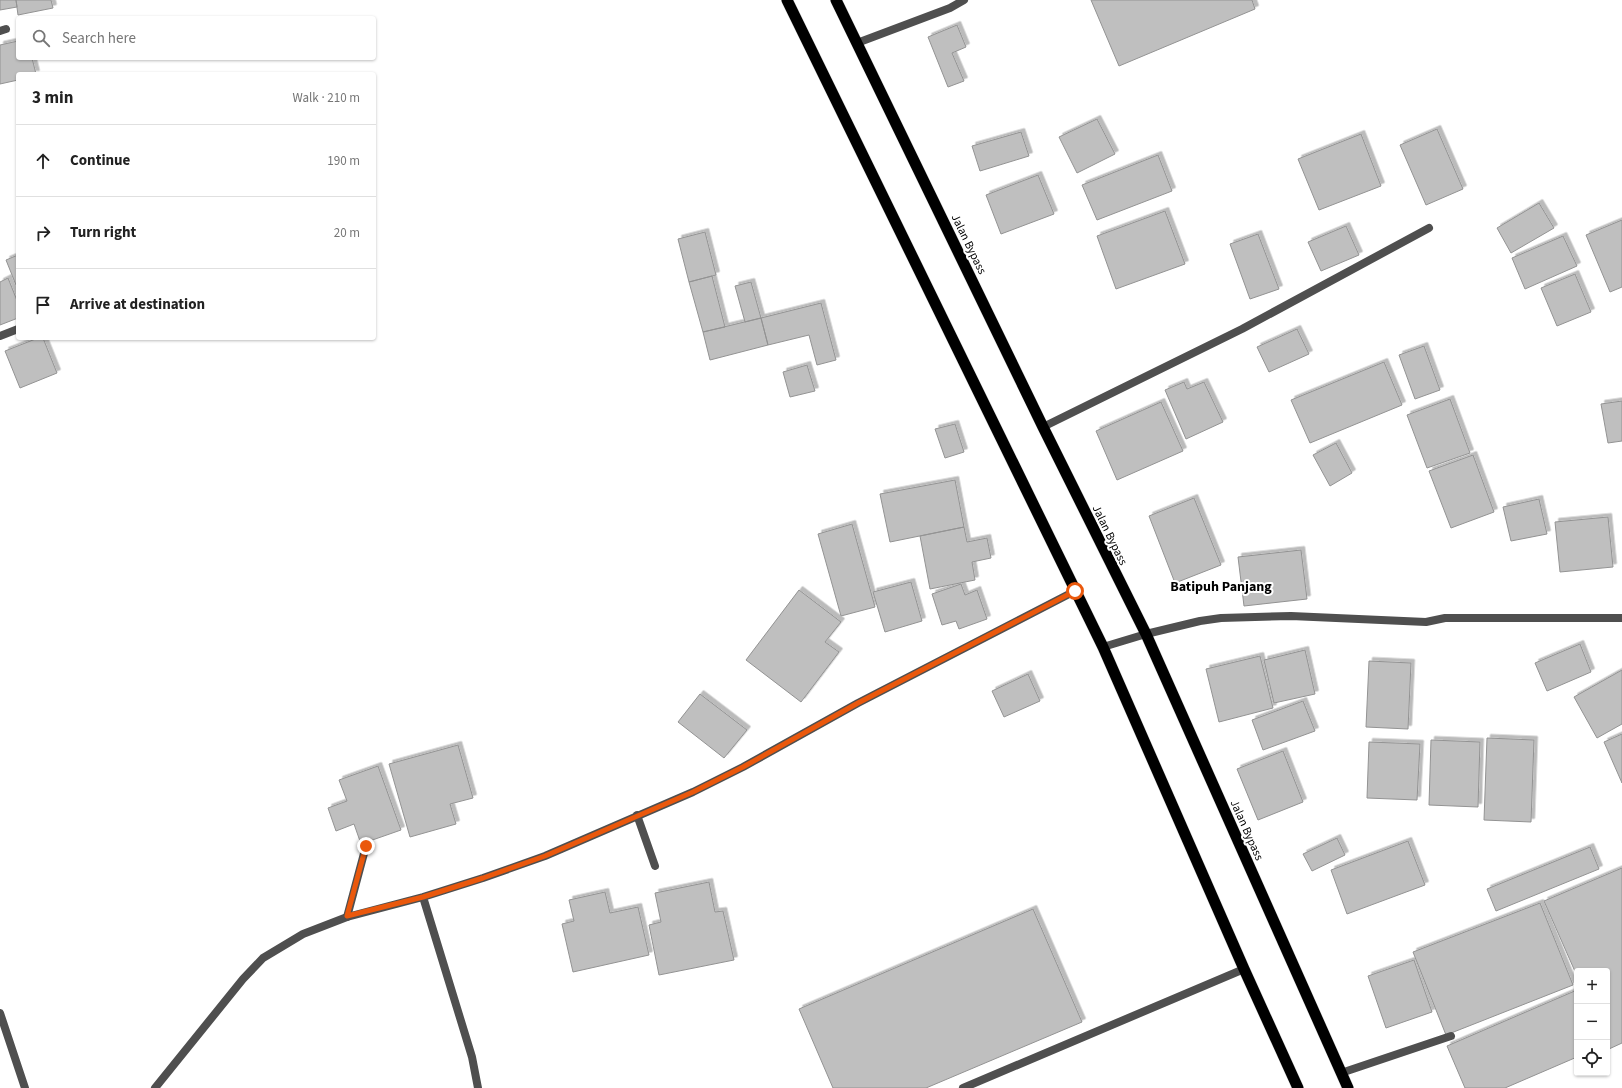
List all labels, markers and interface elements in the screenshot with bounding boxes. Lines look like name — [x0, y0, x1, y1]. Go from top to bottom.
search box — [16, 16, 376, 60]
icon: search — [30, 27, 52, 49]
text: Search here — [62, 28, 136, 49]
text: 3 min — [32, 86, 73, 110]
text: Walk · 210 m — [292, 89, 360, 107]
icon: ahead — [32, 150, 54, 172]
text: Continue — [70, 150, 130, 171]
text: 190 m — [327, 152, 360, 170]
street label: Jalan Bypass — [947, 211, 990, 277]
icon: right — [32, 222, 54, 244]
text: Turn right — [70, 222, 136, 243]
text: 20 m — [334, 224, 360, 242]
icon: arrive — [32, 294, 54, 316]
text: Arrive at destination — [70, 294, 205, 315]
street label: Jalan Bypass — [1088, 502, 1131, 568]
district label: Batipuh Panjang — [1170, 577, 1272, 597]
route start — [1066, 582, 1084, 600]
street label: Jalan Bypass — [1226, 797, 1268, 863]
route end — [357, 837, 375, 855]
map controls — [1574, 968, 1610, 1076]
button: + — [1574, 968, 1610, 1004]
button: − — [1574, 1004, 1610, 1040]
button: locate — [1574, 1040, 1610, 1076]

